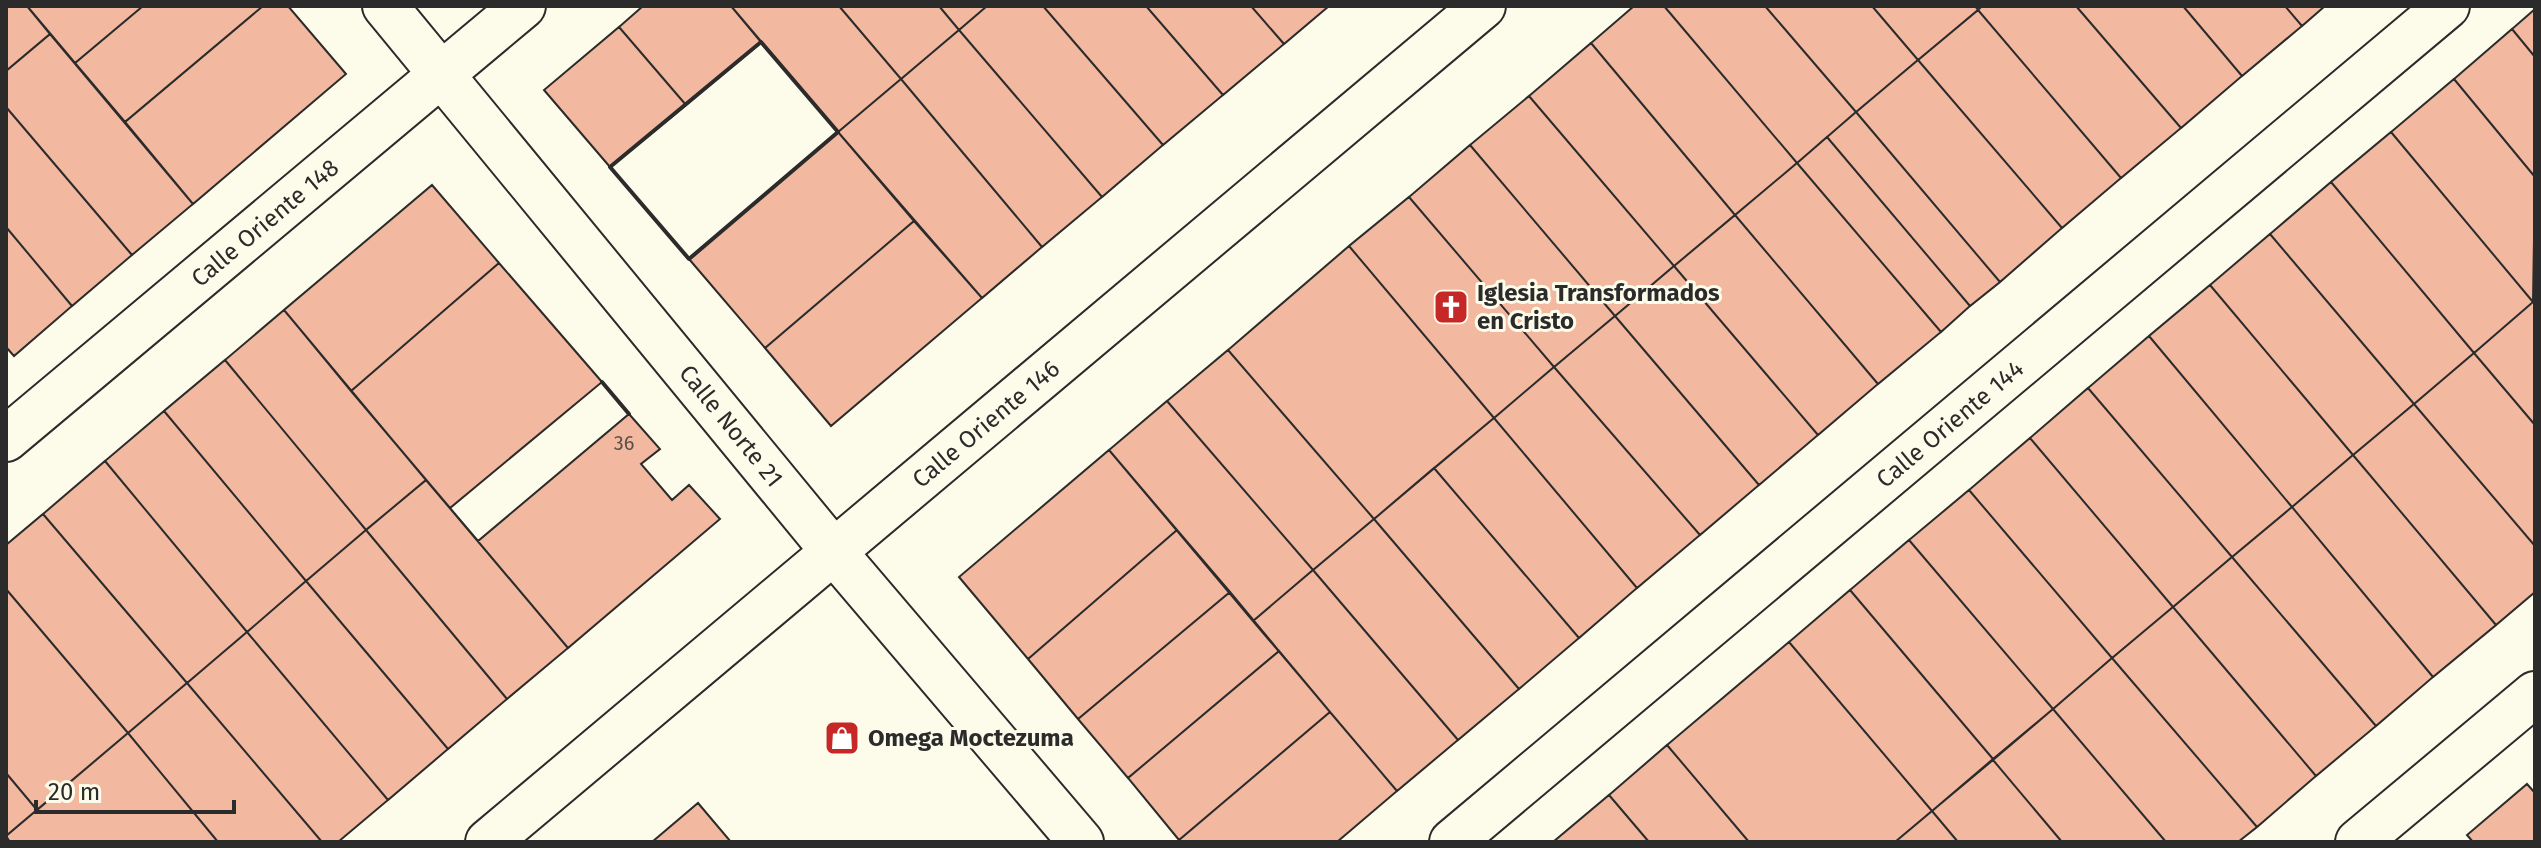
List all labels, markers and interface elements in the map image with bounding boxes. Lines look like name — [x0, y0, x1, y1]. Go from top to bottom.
street label: Calle Oriente 148 — [186, 153, 344, 293]
place label: Iglesia Transformados en Cristo — [1477, 279, 1720, 335]
church icon: Iglesia Transformados en Cristo — [1432, 288, 1470, 326]
street label: Calle Oriente 146 — [907, 354, 1065, 494]
street label: Calle Oriente 144 — [1871, 354, 2029, 493]
street label: Calle Norte 21 — [673, 359, 789, 493]
house number: 36 — [614, 431, 634, 455]
shop icon: Omega Moctezuma — [823, 719, 861, 757]
place label: Omega Moctezuma — [868, 724, 1074, 752]
scale bar — [36, 764, 234, 814]
text: 20 m — [48, 778, 100, 806]

